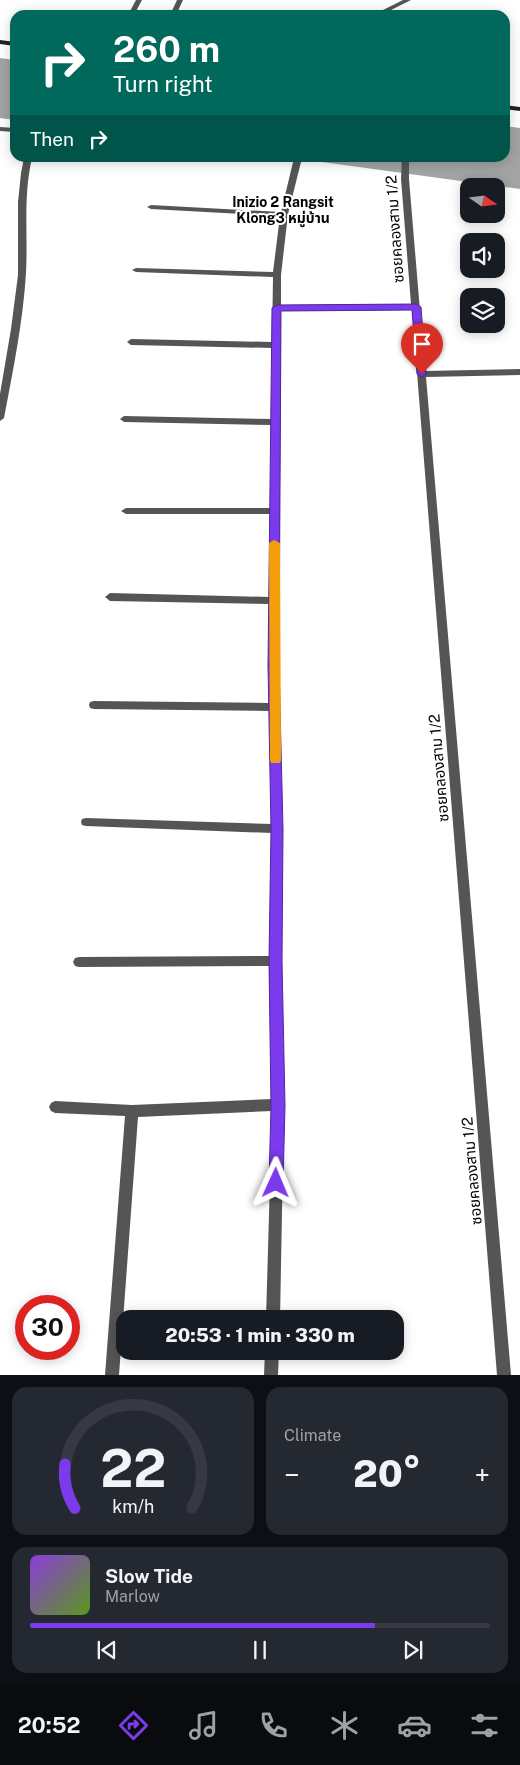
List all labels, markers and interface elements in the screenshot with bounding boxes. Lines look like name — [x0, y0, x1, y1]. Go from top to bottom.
text: 260 m — [113, 29, 220, 70]
icon: right — [30, 30, 95, 95]
text: Turn right — [113, 71, 213, 97]
icon: right — [84, 125, 112, 153]
text: Then — [30, 128, 74, 150]
street label: ซอยคลองสาม 1/2 — [382, 174, 407, 284]
north arrow — [460, 178, 505, 222]
map controls — [460, 178, 505, 333]
district label: Inizio 2 Rangsit Klong3 หมู่บ้าน — [232, 194, 334, 228]
button: sound — [460, 233, 505, 278]
button: layers — [460, 288, 505, 333]
pin — [401, 323, 443, 374]
icon: arrive — [408, 330, 436, 358]
street label: ซอยคลองสาม 1/2 — [425, 713, 452, 823]
street label: ซอยคลองสาม 1/2 — [458, 1116, 485, 1226]
position arrow — [249, 1156, 301, 1208]
speed limit sign: 30 — [15, 1295, 80, 1360]
text: 20:53 · 1 min · 330 m — [165, 1324, 355, 1346]
text: Climate — [284, 1426, 341, 1445]
text: 22 — [100, 1438, 166, 1499]
text: 20° — [353, 1451, 421, 1496]
text: − — [284, 1458, 300, 1491]
text: + — [474, 1458, 490, 1491]
text: km/h — [112, 1496, 154, 1517]
text: Slow Tide — [105, 1565, 193, 1587]
text: Marlow — [105, 1587, 160, 1606]
icon: previous — [93, 1636, 121, 1664]
icon: pause — [246, 1636, 274, 1664]
icon: next — [399, 1636, 427, 1664]
icon: directions — [116, 1708, 151, 1743]
icon: music — [186, 1708, 221, 1743]
icon: phone — [256, 1708, 291, 1743]
icon: climate — [327, 1708, 362, 1743]
icon: car — [397, 1708, 432, 1743]
icon: filters — [467, 1708, 502, 1743]
text: 20:52 — [18, 1712, 81, 1738]

